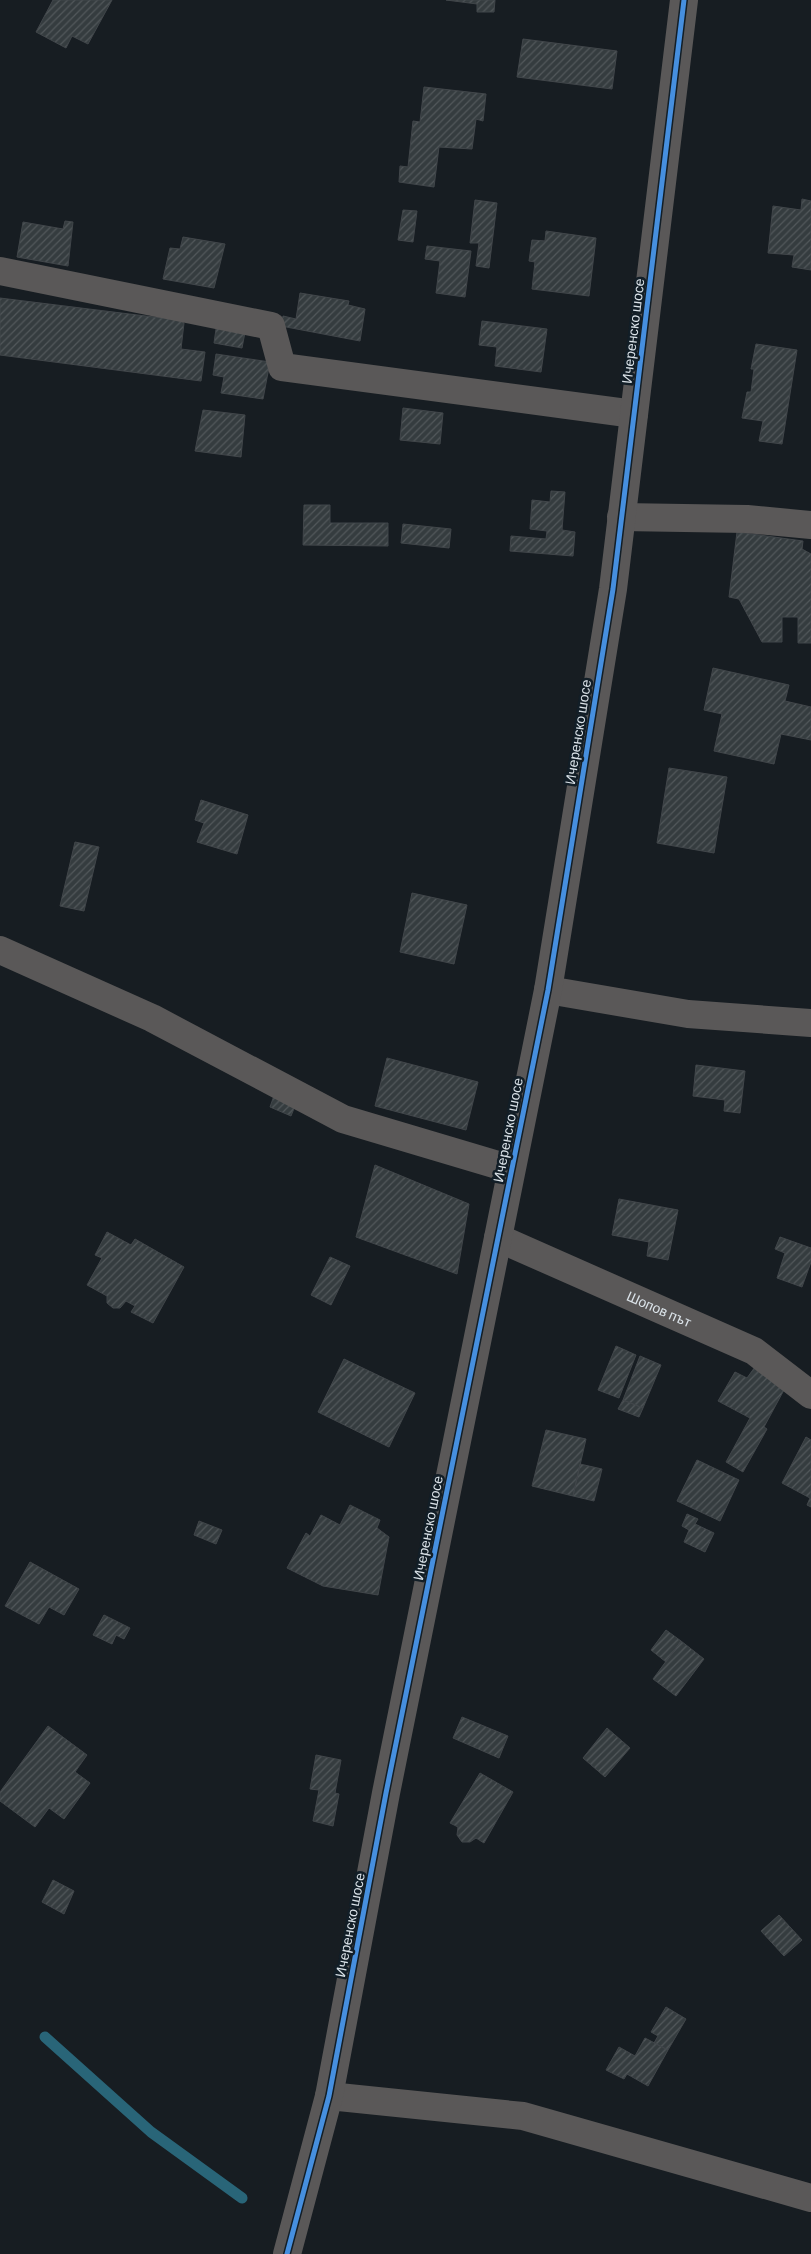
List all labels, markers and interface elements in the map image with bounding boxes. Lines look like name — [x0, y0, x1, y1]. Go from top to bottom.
street label: Ичеренско шосе — [618, 277, 647, 385]
street label: Ичеренско шосе — [561, 678, 594, 786]
street label: Ичеренско шосе — [489, 1076, 526, 1184]
street label: Шопов път — [624, 1287, 695, 1331]
street label: Ичеренско шосе — [409, 1474, 446, 1582]
street label: Ичеренско шосе — [331, 1871, 368, 1979]

